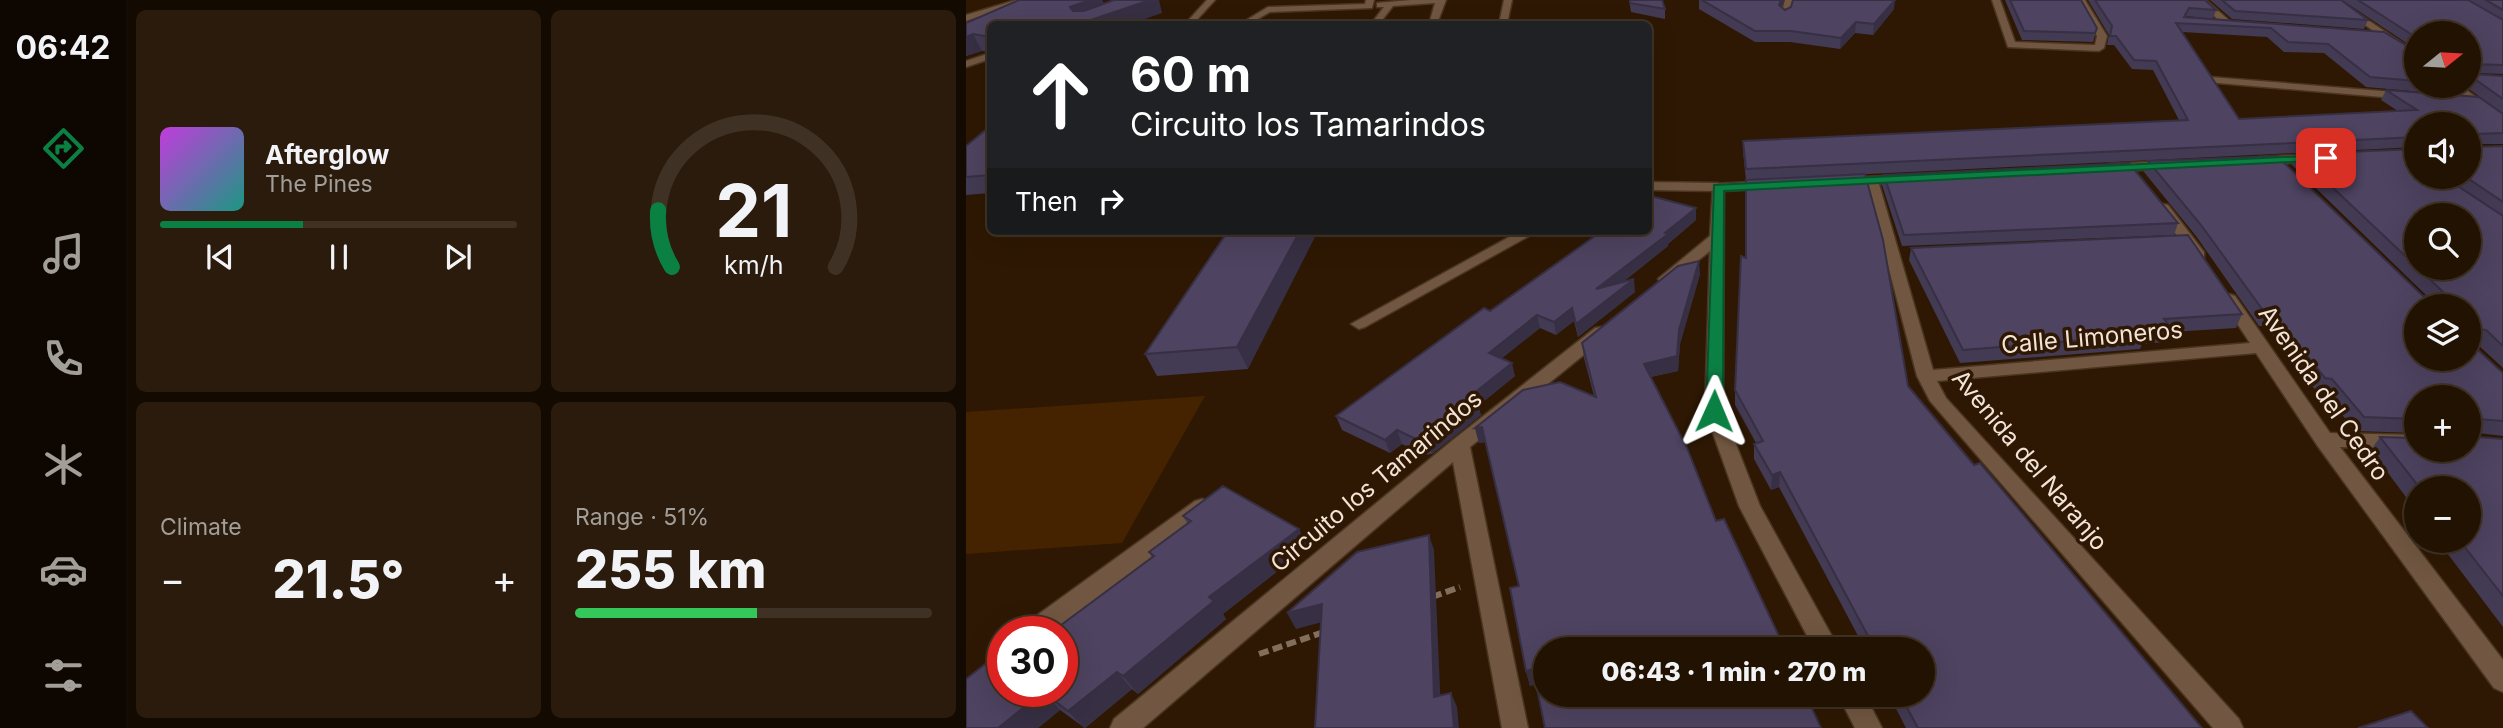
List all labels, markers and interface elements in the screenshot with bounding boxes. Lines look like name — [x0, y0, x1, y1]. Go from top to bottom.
north arrow — [2404, 21, 2482, 98]
map controls — [2404, 21, 2481, 553]
text: 06:42 — [16, 28, 110, 67]
text: 60 m — [1130, 45, 1251, 104]
icon: ahead — [1015, 49, 1106, 140]
text: Circuito los Tamarindos — [1130, 105, 1486, 144]
button: sound — [2404, 112, 2481, 189]
icon: directions — [39, 124, 88, 173]
pin — [2296, 128, 2356, 188]
text: Afterglow — [265, 139, 389, 170]
icon: arrive — [2307, 139, 2345, 177]
text: 21 — [715, 167, 792, 256]
text: The Pines — [265, 170, 373, 198]
icon: right — [1092, 182, 1130, 220]
text: Then — [1015, 186, 1078, 217]
button: search — [2404, 203, 2481, 280]
icon: music — [39, 229, 88, 278]
icon: previous — [201, 238, 239, 276]
icon: pause — [320, 238, 358, 276]
icon: next — [439, 238, 477, 276]
text: km/h — [724, 250, 783, 280]
button: layers — [2404, 294, 2481, 371]
street label: Avenida del Cedro — [2253, 300, 2395, 486]
street label: Calle Limoneros — [2000, 315, 2184, 359]
icon: phone — [39, 334, 88, 383]
street label: Avenida del Naranjo — [1946, 364, 2114, 556]
position arrow — [1677, 374, 1751, 448]
street label: Circuito los Tamarindos — [1264, 384, 1488, 578]
button: + — [2404, 385, 2481, 462]
icon: climate — [39, 440, 88, 489]
button: − — [2404, 476, 2481, 553]
text: Range · 51% — [575, 503, 709, 531]
text: Climate — [160, 513, 242, 541]
text: 255 km — [575, 538, 766, 601]
icon: car — [39, 545, 88, 594]
text: 21.5° — [273, 548, 404, 611]
text: − — [160, 556, 185, 602]
text: + — [492, 556, 517, 602]
speed limit sign: 30 — [987, 616, 1078, 707]
icon: filters — [39, 651, 88, 700]
text: 06:43 · 1 min · 270 m — [1602, 656, 1866, 687]

